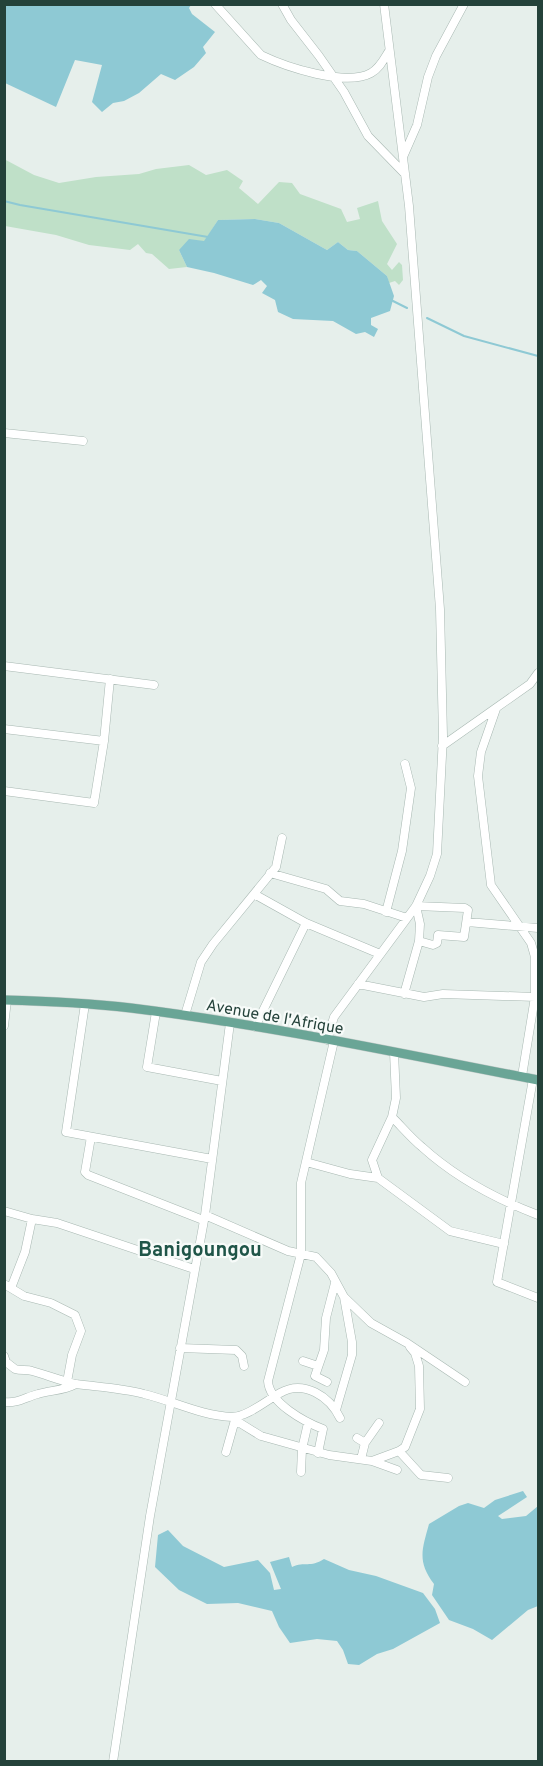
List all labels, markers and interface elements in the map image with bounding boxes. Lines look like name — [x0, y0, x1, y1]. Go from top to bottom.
street label: Avenue de l'Afrique — [204, 996, 345, 1040]
district label: Banigoungou — [138, 1238, 262, 1264]

